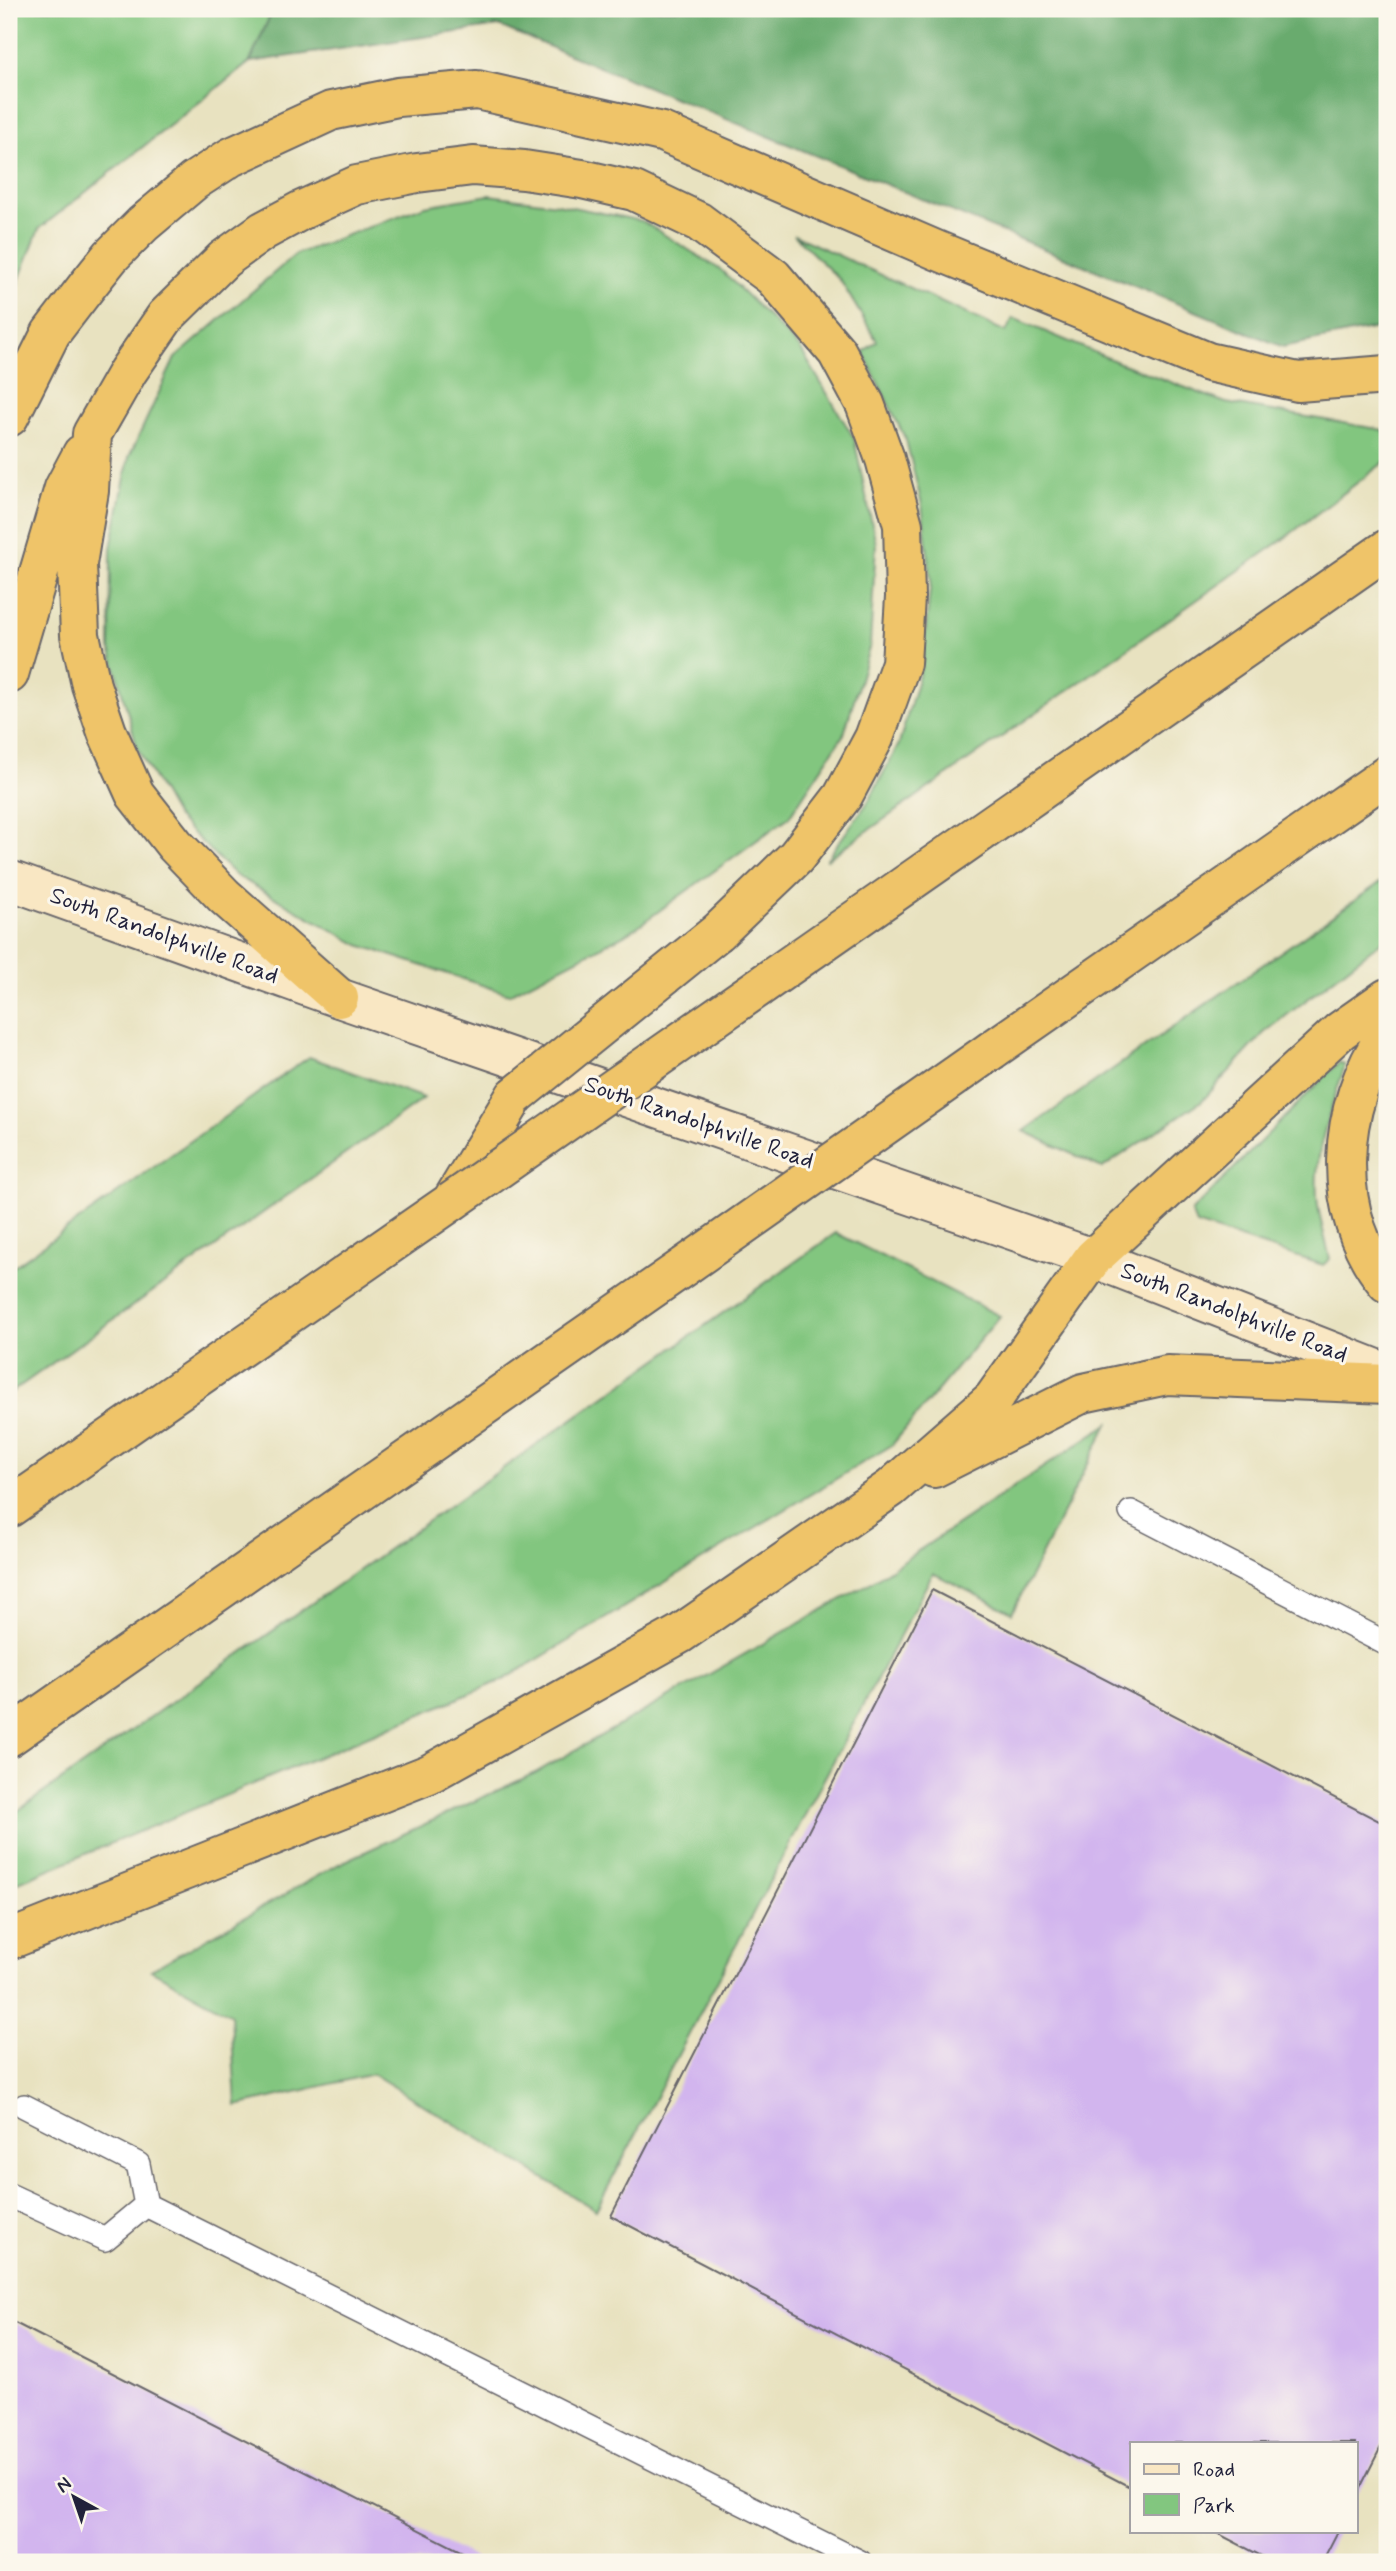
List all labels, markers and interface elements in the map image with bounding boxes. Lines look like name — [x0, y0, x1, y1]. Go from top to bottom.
street label: South Randolphville Road — [46, 880, 282, 992]
street label: South Randolphville Road — [580, 1069, 818, 1177]
street label: South Randolphville Road — [1116, 1255, 1352, 1371]
legend — [1130, 2442, 1358, 2532]
text: Road — [1193, 2456, 1235, 2484]
north arrow — [38, 2462, 108, 2532]
text: N — [51, 2471, 77, 2499]
text: Park — [1193, 2492, 1235, 2520]

